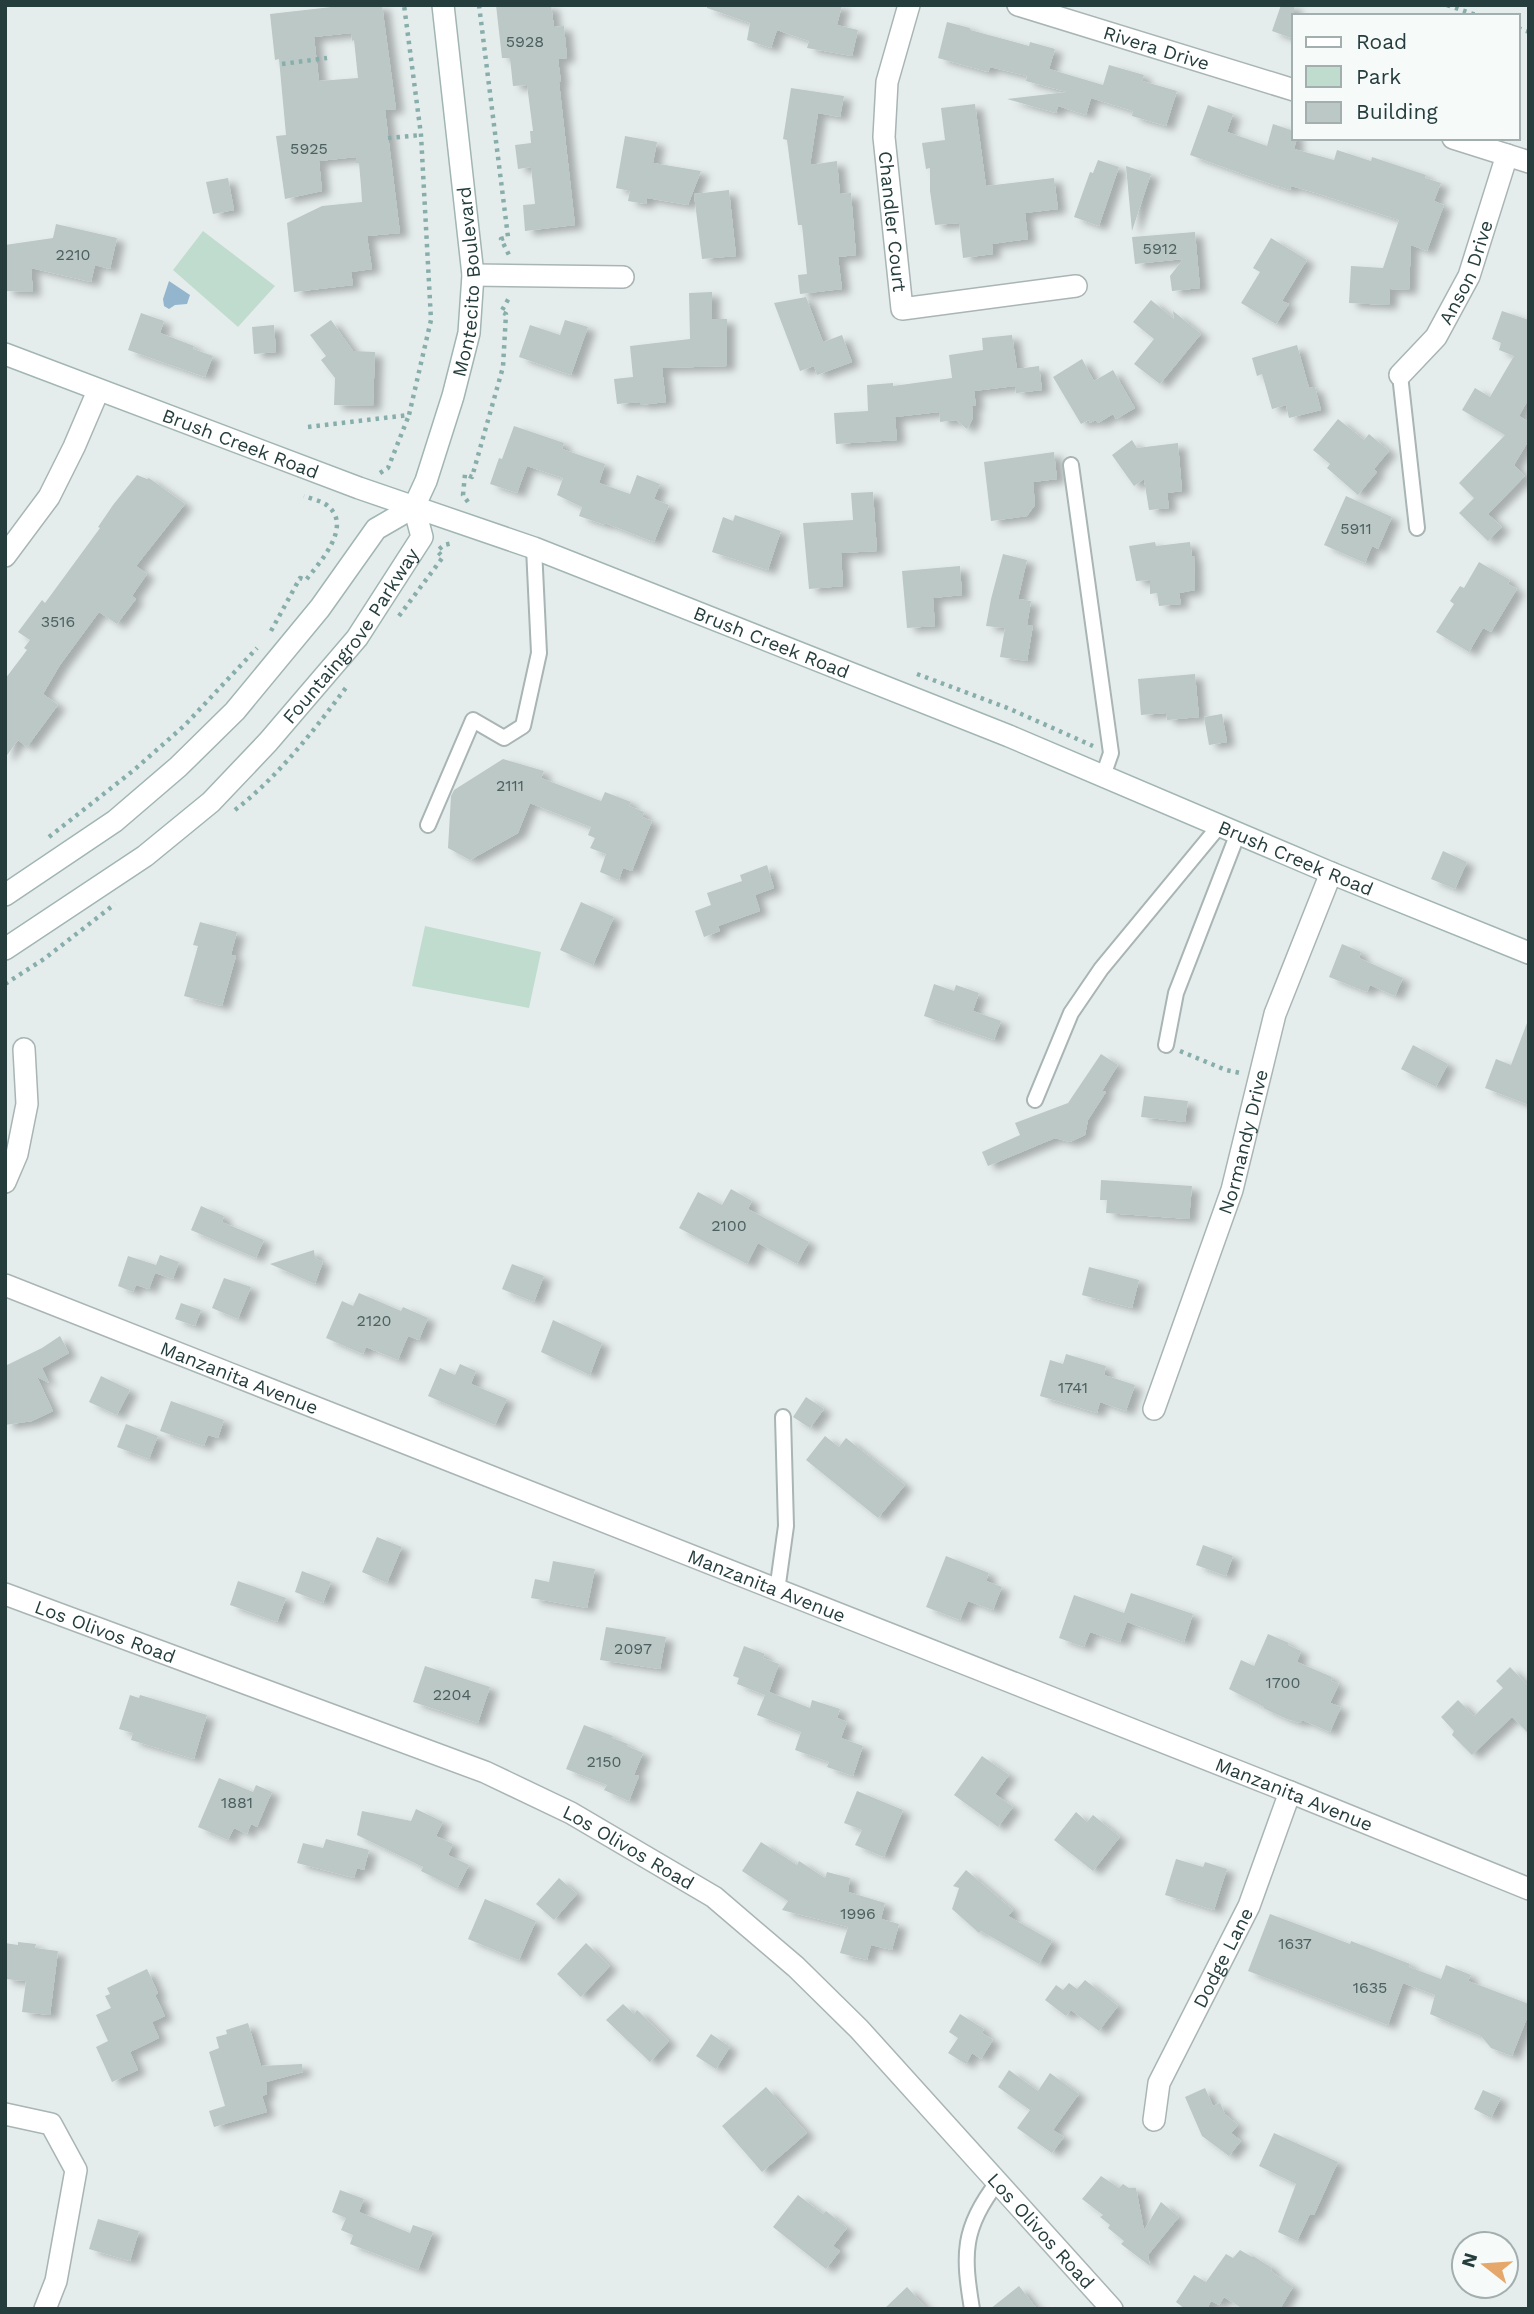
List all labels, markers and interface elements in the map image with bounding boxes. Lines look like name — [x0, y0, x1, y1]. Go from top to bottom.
legend — [1292, 14, 1520, 140]
street label: Rivera Drive — [1101, 20, 1213, 75]
text: Road — [1356, 29, 1407, 54]
house number: 5928 — [506, 32, 544, 51]
text: Park — [1356, 64, 1401, 89]
text: Building — [1356, 99, 1438, 124]
house number: 5925 — [290, 139, 328, 158]
street label: Chandler Court — [874, 150, 912, 293]
street label: Montecito Boulevard — [447, 185, 485, 379]
street label: Anson Drive — [1434, 217, 1497, 328]
house number: 5912 — [1143, 239, 1177, 258]
house number: 2210 — [56, 245, 90, 264]
street label: Brush Creek Road — [159, 403, 322, 483]
house number: 5911 — [1340, 519, 1372, 538]
street label: Fountaingrove Parkway — [277, 543, 424, 728]
street label: Brush Creek Road — [690, 601, 853, 683]
house number: 3516 — [41, 612, 75, 631]
house number: 2111 — [496, 776, 524, 795]
street label: Brush Creek Road — [1215, 815, 1377, 900]
street label: Normandy Drive — [1213, 1067, 1273, 1217]
house number: 2100 — [711, 1216, 747, 1235]
house number: 2120 — [357, 1311, 391, 1330]
street label: Manzanita Avenue — [157, 1336, 322, 1419]
house number: 1741 — [1058, 1378, 1088, 1397]
street label: Manzanita Avenue — [685, 1544, 849, 1627]
street label: Los Olivos Road — [32, 1595, 179, 1668]
house number: 2097 — [614, 1639, 652, 1658]
house number: 1700 — [1266, 1673, 1300, 1692]
house number: 2204 — [433, 1685, 471, 1704]
house number: 2150 — [587, 1752, 621, 1771]
street label: Manzanita Avenue — [1212, 1752, 1376, 1836]
house number: 1881 — [221, 1793, 253, 1812]
street label: Los Olivos Road — [559, 1799, 698, 1894]
house number: 1996 — [840, 1904, 876, 1923]
street label: Dodge Lane — [1188, 1904, 1258, 2012]
house number: 1637 — [1278, 1934, 1312, 1953]
house number: 1635 — [1353, 1978, 1387, 1997]
street label: Los Olivos Road — [983, 2168, 1099, 2293]
north arrow — [1450, 2230, 1520, 2300]
text: N — [1456, 2250, 1482, 2270]

